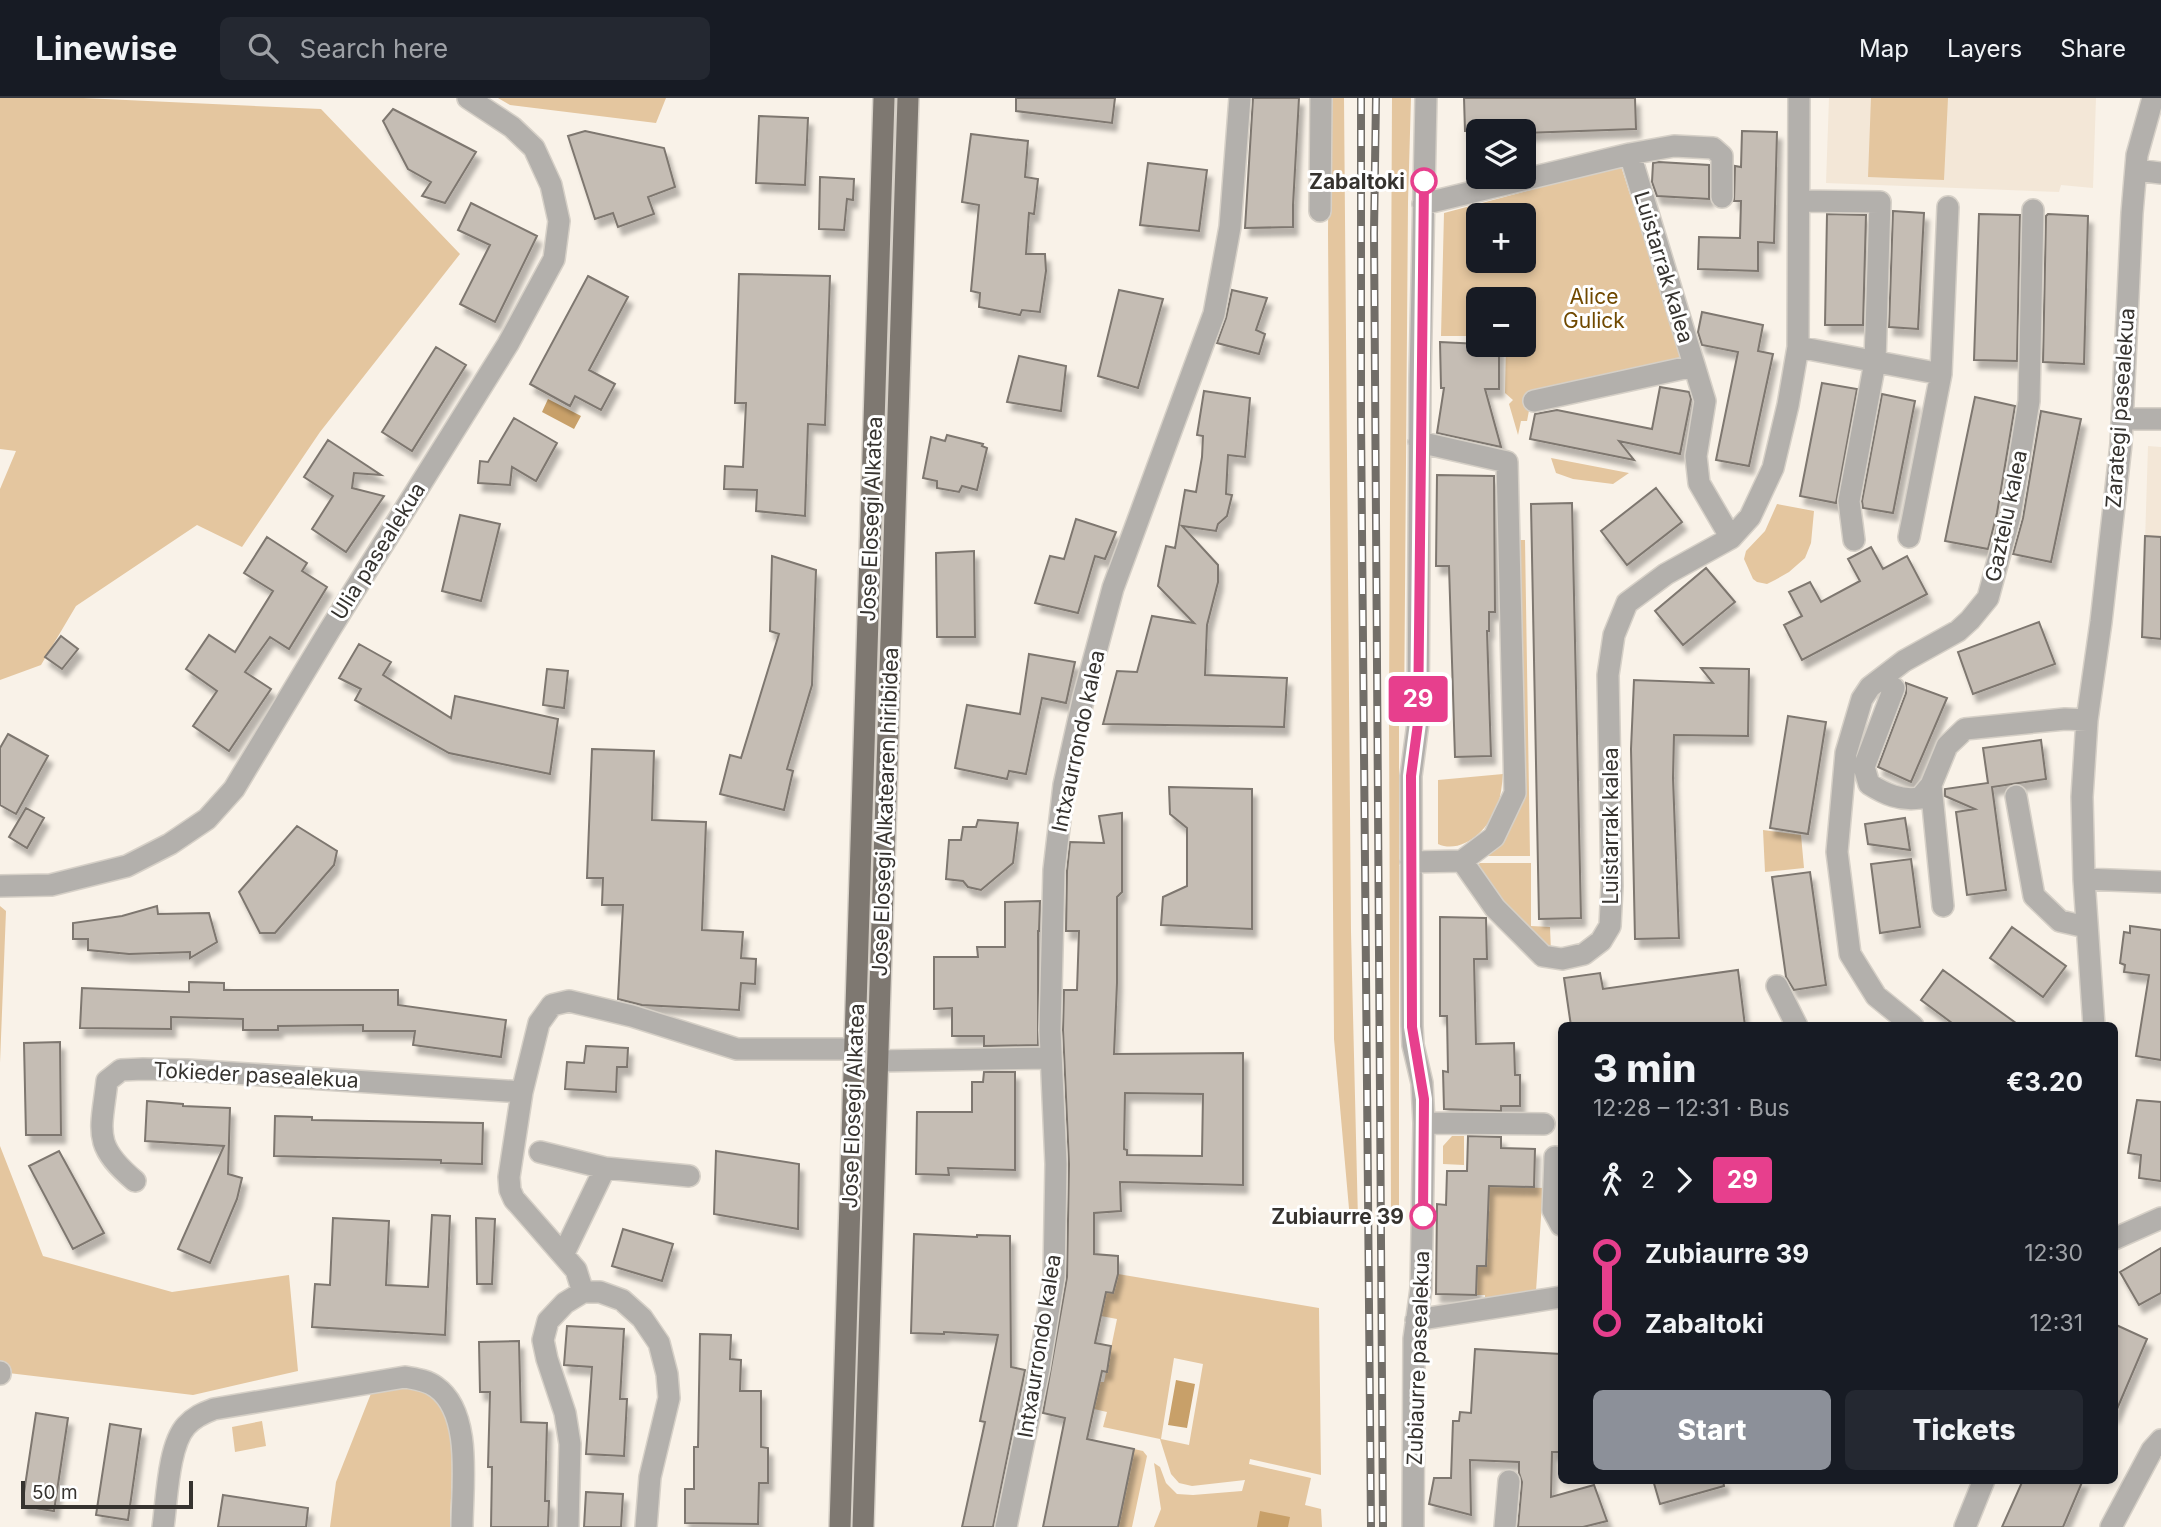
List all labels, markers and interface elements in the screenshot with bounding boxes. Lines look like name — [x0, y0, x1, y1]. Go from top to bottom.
search box — [220, 17, 710, 80]
text: Linewise — [35, 28, 178, 68]
icon: search — [244, 29, 282, 67]
text: Search here — [300, 33, 448, 64]
text: Map — [1859, 34, 1909, 63]
text: Layers — [1947, 34, 2022, 63]
text: Share — [2060, 34, 2126, 63]
map controls — [1466, 119, 1536, 357]
button: layers — [1466, 119, 1536, 189]
marker: Zabaltoki — [1411, 168, 1437, 194]
place label: Zabaltoki — [1309, 169, 1405, 194]
street label: Luistarrak kalea — [1629, 188, 1699, 346]
button: + — [1466, 203, 1536, 273]
park label: Alice Gulick — [1563, 284, 1625, 333]
button: − — [1466, 287, 1536, 357]
street label: Zarategi pasealekua — [2101, 307, 2139, 509]
street label: Jose Elosegi Alkatea — [855, 416, 887, 622]
street label: Gaztelu kalea — [1980, 448, 2032, 584]
street label: Ulia pasealekua — [326, 478, 430, 624]
street label: Jose Elosegi Alkatearen hiribidea — [867, 647, 903, 977]
street label: Intxaurrondo kalea — [1047, 648, 1109, 834]
line badge: 29 — [1386, 676, 1450, 722]
text: 29 — [1403, 684, 1433, 713]
street label: Luistarrak kalea — [1598, 747, 1623, 905]
street label: Jose Elosegi Alkatea — [837, 1003, 869, 1209]
text: 3 min — [1593, 1045, 1696, 1091]
street label: Tokieder pasealekua — [153, 1057, 359, 1093]
text: €3.20 — [2006, 1066, 2083, 1097]
text: 12:28 – 12:31 · Bus — [1593, 1094, 1790, 1122]
icon: walk — [1593, 1161, 1631, 1199]
icon: forward — [1665, 1161, 1703, 1199]
text: 29 — [1727, 1165, 1758, 1194]
text: 2 — [1641, 1166, 1655, 1194]
marker: Zubiaurre 39 — [1410, 1203, 1436, 1229]
place label: Zubiaurre 39 — [1271, 1204, 1404, 1229]
text: Zubiaurre 39 — [1645, 1238, 1809, 1269]
text: 12:30 — [2024, 1239, 2083, 1267]
street label: Zubiaurre pasealekua — [1402, 1250, 1434, 1466]
street label: Intxaurrondo kalea — [1012, 1252, 1066, 1440]
text: Zabaltoki — [1645, 1308, 1764, 1339]
text: 12:31 — [2029, 1309, 2083, 1337]
button: Start — [1593, 1390, 1831, 1470]
button: Tickets — [1845, 1390, 2083, 1470]
scale bar — [21, 1478, 192, 1510]
text: 50 m — [32, 1481, 78, 1504]

